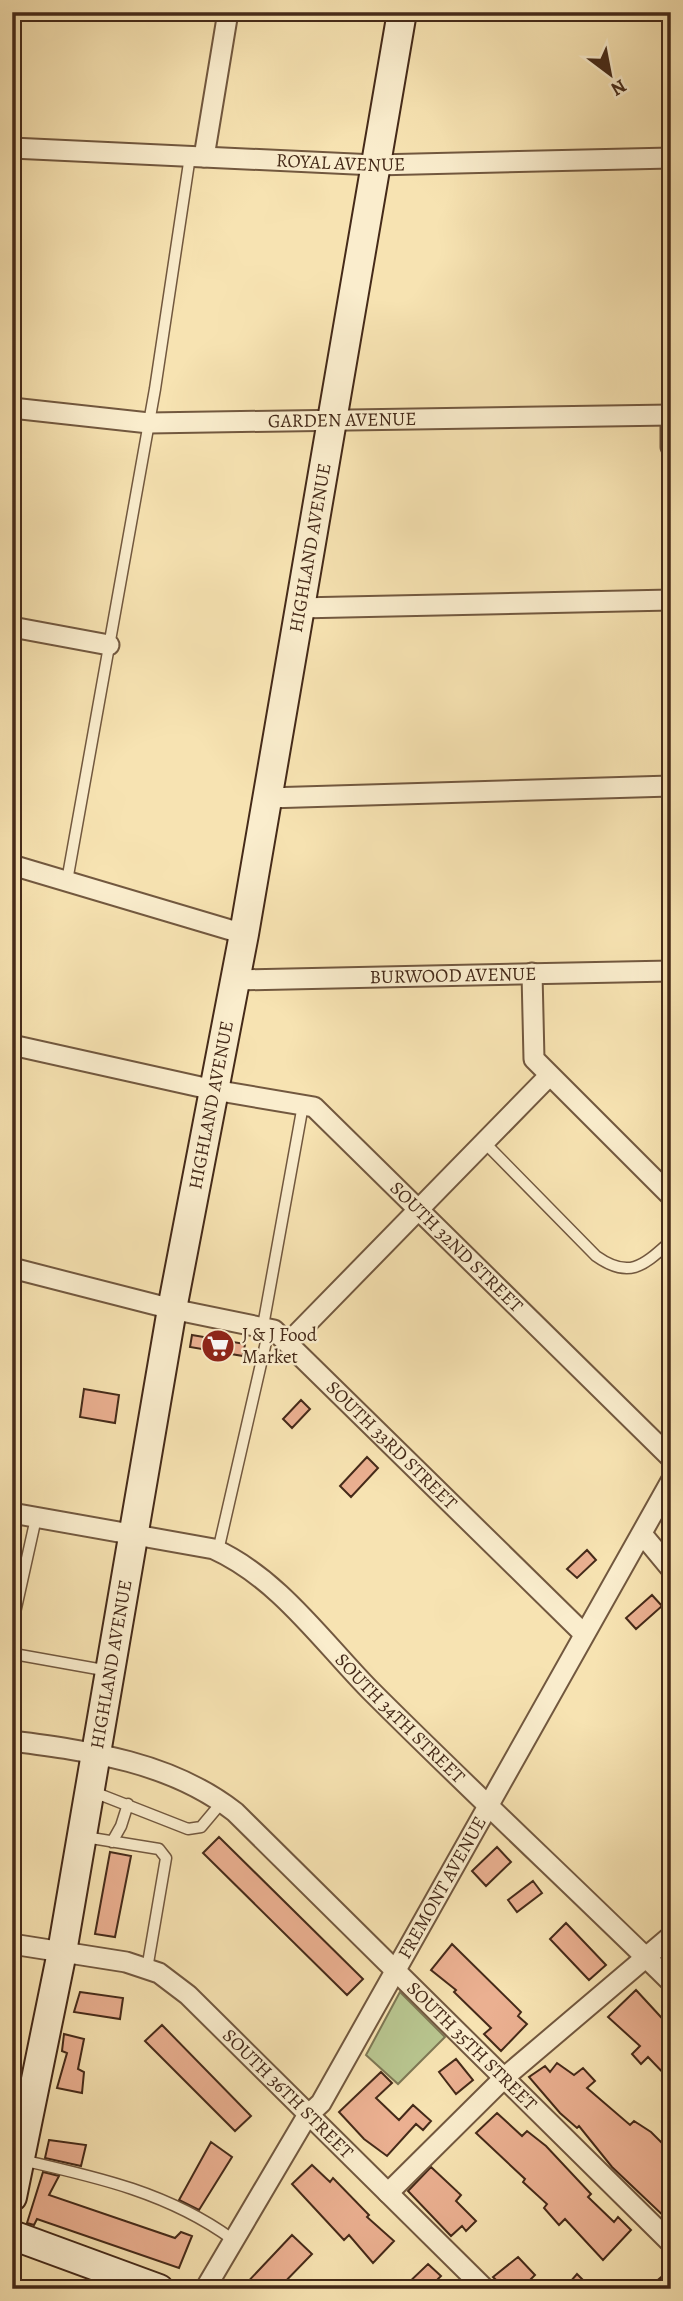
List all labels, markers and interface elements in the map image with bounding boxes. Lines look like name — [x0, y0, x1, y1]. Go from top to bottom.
north arrow — [574, 38, 644, 108]
text: N — [606, 73, 631, 102]
street label: ROYAL AVENUE — [276, 147, 405, 178]
street label: GARDEN AVENUE — [268, 406, 417, 434]
street label: HIGHLAND AVENUE — [283, 461, 337, 634]
street label: BURWOOD AVENUE — [369, 961, 537, 990]
street label: HIGHLAND AVENUE — [182, 1019, 240, 1192]
street label: SOUTH 32ND STREET — [384, 1176, 529, 1319]
place label: J & J Food Market — [242, 1322, 318, 1370]
supermarket icon: J & J Food Market — [199, 1327, 237, 1365]
street label: SOUTH 33RD STREET — [320, 1375, 463, 1516]
street label: HIGHLAND AVENUE — [84, 1578, 138, 1751]
street label: SOUTH 34TH STREET — [329, 1647, 471, 1790]
street label: FREMONT AVENUE — [392, 1812, 493, 1964]
street label: SOUTH 35TH STREET — [401, 1976, 543, 2117]
street label: SOUTH 36TH STREET — [217, 2023, 359, 2165]

